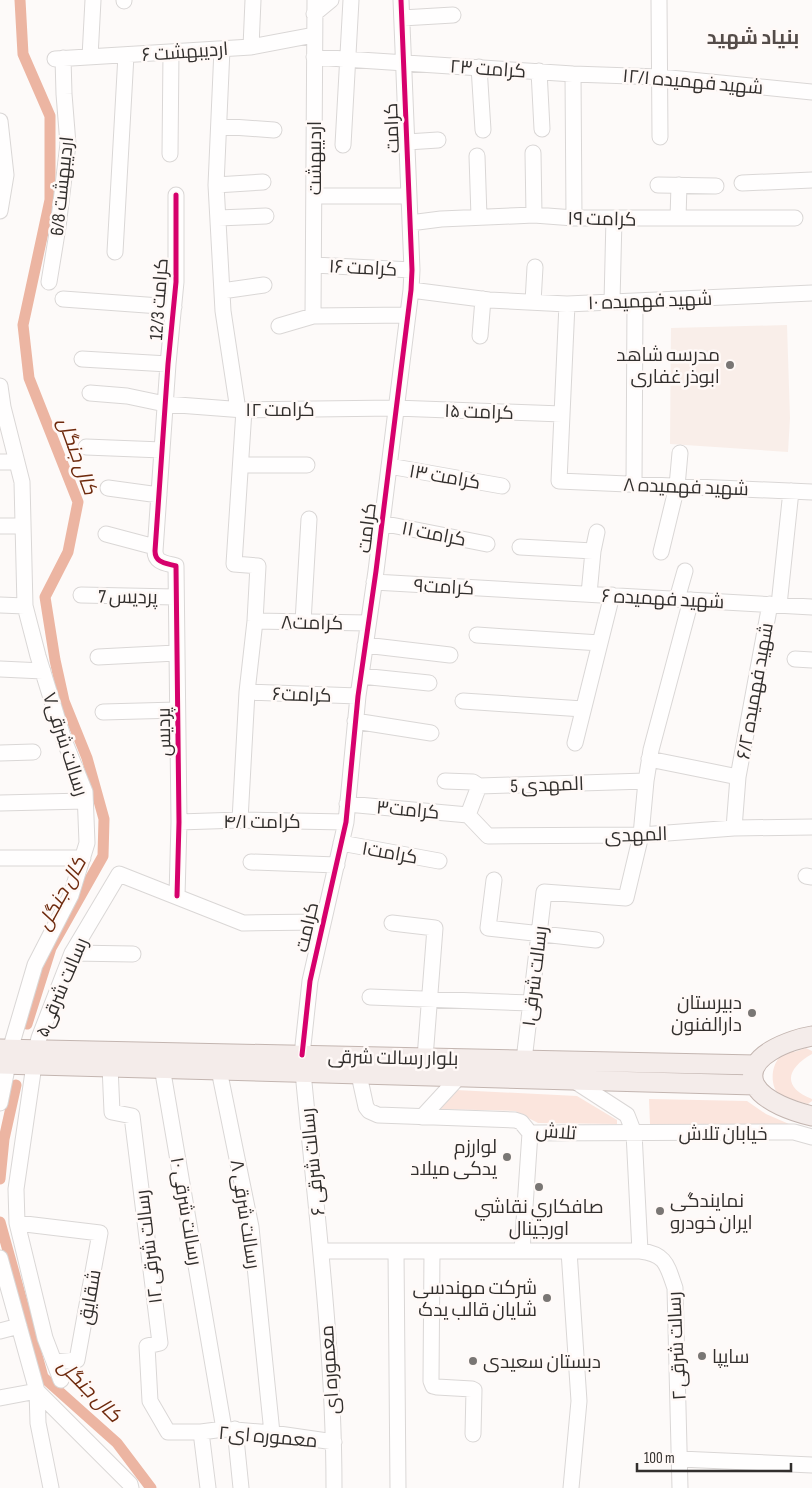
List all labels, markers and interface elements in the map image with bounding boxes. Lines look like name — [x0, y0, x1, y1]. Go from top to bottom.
district label: بنیاد شهید — [707, 26, 799, 50]
street label: اردیبهشت ۶ — [141, 38, 229, 67]
street label: کرامت ۲۳ — [449, 55, 527, 84]
street label: شهید فهمیده ۱۲/۱ — [622, 65, 764, 100]
street label: کرامت — [380, 102, 405, 154]
street label: اردیبهشت — [304, 121, 327, 195]
street label: اردیبهشت 6/8 — [46, 135, 79, 237]
street label: کرامت ۱۹ — [567, 207, 637, 232]
street label: کرامت ۱۶ — [328, 255, 398, 282]
street label: کرامت 12/3 — [145, 257, 174, 341]
street label: شهید فهمیده ۱۰ — [587, 288, 713, 315]
place label: مدرسه شاهد ابوذر غفاری — [616, 344, 720, 389]
marker: مدرسه شاهد ابوذر غفاری — [724, 359, 736, 371]
street label: کرامت ۱۲ — [245, 399, 315, 422]
street label: کرامت ۱۵ — [444, 400, 514, 425]
water label: کال جنگل — [52, 415, 102, 499]
street label: کرامت ۱۳ — [407, 460, 482, 495]
street label: شهید فهمیده ۸ — [623, 474, 749, 501]
street label: کرامت — [353, 502, 382, 555]
street label: کرامت ۱۱ — [400, 517, 468, 552]
street label: کرامت۹ — [413, 574, 475, 601]
street label: پردیس 7 — [98, 585, 158, 610]
street label: شهید فهمیده ۶ — [601, 585, 725, 614]
street label: کرامت۸ — [281, 611, 343, 636]
street label: شهید فهمیده ۶/۲ — [732, 621, 779, 761]
street label: کرامت۶ — [272, 683, 332, 708]
street label: رسالت شرقی۷ — [37, 690, 92, 799]
street label: پردیس — [153, 707, 176, 757]
street label: المهدی 5 — [510, 773, 584, 798]
street label: کرامت۳ — [375, 796, 440, 825]
street label: کرامت ۴/۱ — [223, 811, 301, 834]
street label: المهدی — [604, 823, 668, 848]
street label: کرامت۱ — [360, 837, 419, 870]
water label: کال جنگل — [32, 852, 92, 934]
street label: کرامت — [291, 900, 324, 954]
street label: رسالت شرقی۱ — [518, 924, 553, 1028]
street label: رسالت شرقی۵ — [31, 934, 94, 1041]
place label: دبیرستان دارالفنون — [671, 992, 742, 1037]
marker: دبیرستان دارالفنون — [746, 1007, 758, 1019]
street label: بلوار رسالت شرقی — [327, 1046, 459, 1071]
street label: رسالت شرقی ۶ — [296, 1107, 331, 1217]
street label: تلاش — [535, 1120, 577, 1145]
street label: خیابان تلاش — [679, 1123, 767, 1146]
place label: لوارزم یدکی میلاد — [410, 1136, 497, 1181]
marker: لوارزم یدکی میلاد — [501, 1151, 513, 1163]
street label: رسالت شرقی ۱۰ — [165, 1155, 206, 1267]
street label: رسالت شرقی ۸ — [225, 1158, 265, 1271]
marker: صافكاري نقاشي اورجينال — [533, 1181, 545, 1193]
street label: رسالت شرقی ۱۲ — [131, 1189, 168, 1305]
place label: نمایندگی ایران خودرو — [670, 1190, 753, 1235]
place label: صافكاري نقاشي اورجينال — [474, 1196, 604, 1241]
marker: نمایندگی ایران خودرو — [654, 1205, 666, 1217]
street label: شقایق — [74, 1268, 107, 1327]
place label: شرکت مهندسی شایان قالب یدک — [412, 1277, 537, 1322]
street label: رسالت شرقی ۲ — [663, 1291, 692, 1401]
marker: شرکت مهندسی شایان قالب یدک — [541, 1292, 553, 1304]
street label: معموره ای — [316, 1325, 345, 1415]
place label: سایپا — [712, 1346, 750, 1369]
marker: سایپا — [696, 1350, 708, 1362]
place label: دبستان سعیدی — [483, 1351, 601, 1374]
water label: کال جنگل — [53, 1354, 126, 1428]
marker: دبستان سعیدی — [467, 1355, 479, 1367]
street label: معموره ای۲ — [217, 1422, 318, 1453]
scale bar — [637, 1440, 791, 1472]
text: 100 m — [644, 1449, 675, 1468]

